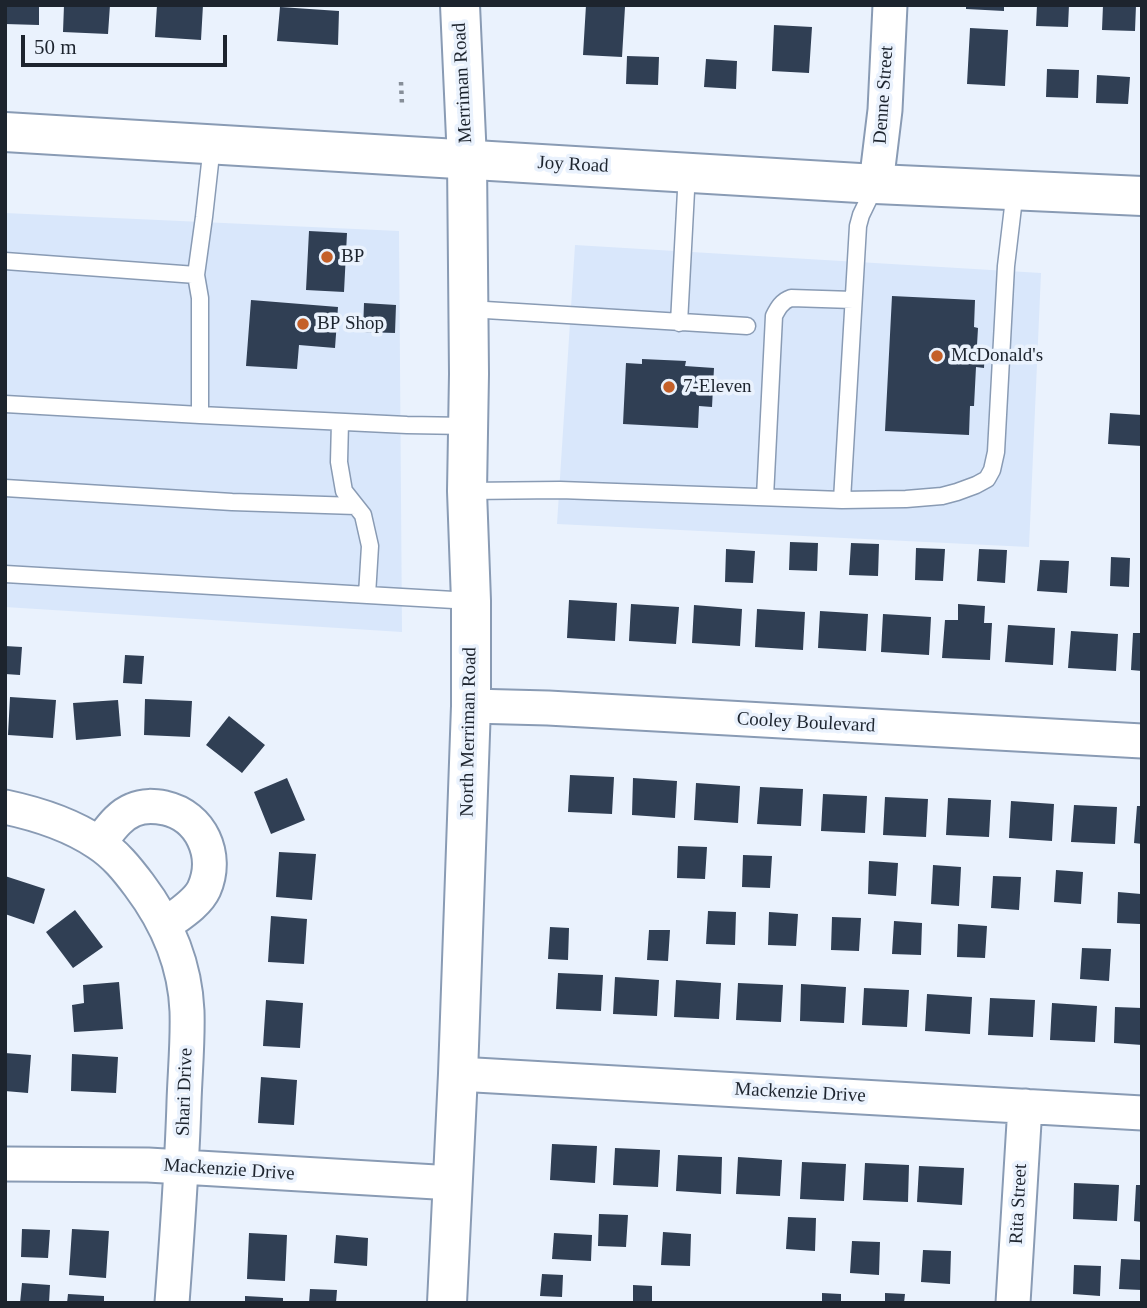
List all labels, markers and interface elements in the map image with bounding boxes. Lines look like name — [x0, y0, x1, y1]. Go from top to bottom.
scale bar — [24, 21, 231, 65]
street label: Merriman Road — [448, 22, 478, 144]
text: 50 m — [34, 35, 77, 59]
street label: Denne Street — [869, 45, 899, 145]
street label: Joy Road — [537, 152, 609, 178]
place label: BP — [341, 246, 364, 268]
marker: BP — [319, 249, 335, 265]
place label: BP Shop — [317, 313, 384, 335]
marker: BP Shop — [295, 316, 311, 332]
place label: McDonald's — [951, 345, 1043, 367]
marker: McDonald's — [929, 348, 945, 364]
place label: 7-Eleven — [683, 376, 752, 398]
marker: 7-Eleven — [661, 379, 677, 395]
street label: North Merriman Road — [456, 647, 482, 817]
street label: Cooley Boulevard — [736, 708, 876, 738]
street label: Shari Drive — [172, 1048, 198, 1136]
street label: Mackenzie Drive — [734, 1078, 866, 1108]
street label: Mackenzie Drive — [163, 1154, 295, 1186]
street label: Rita Street — [1006, 1163, 1032, 1245]

